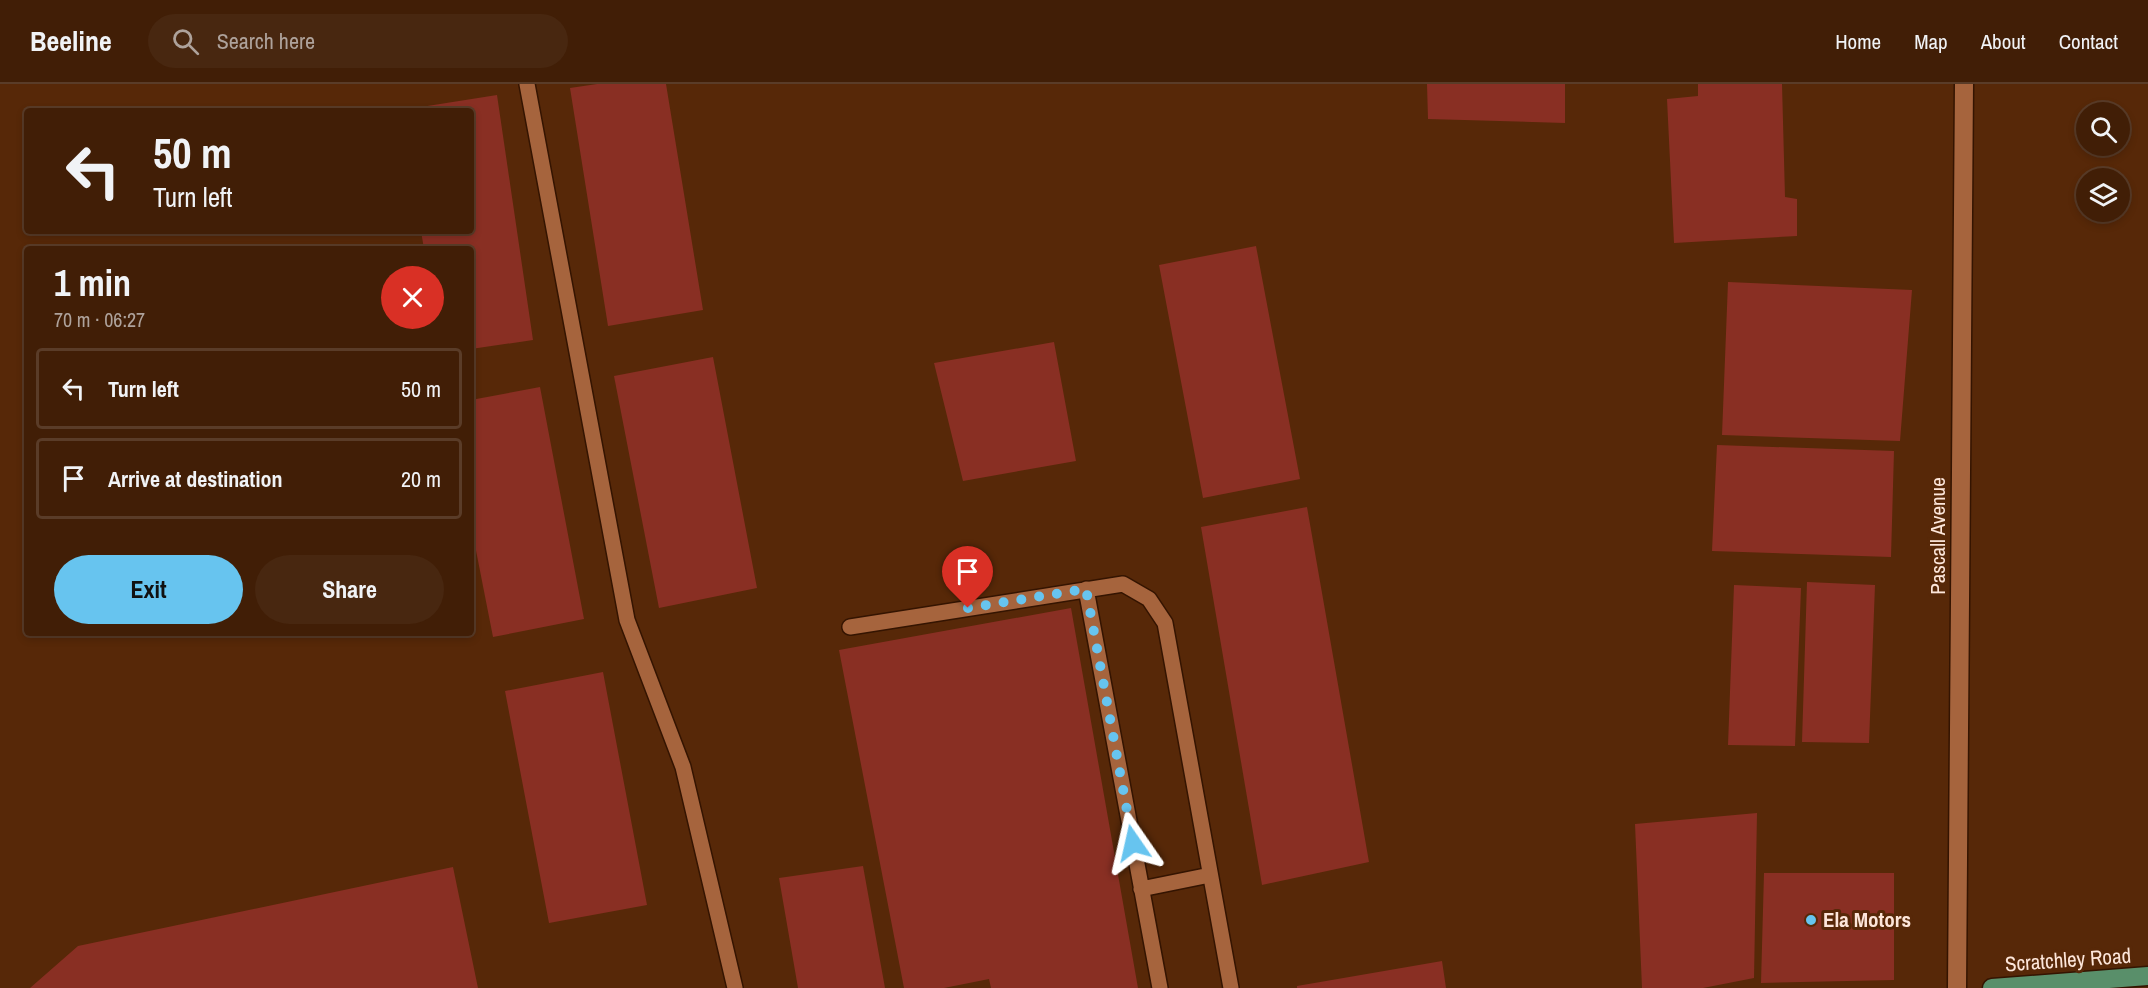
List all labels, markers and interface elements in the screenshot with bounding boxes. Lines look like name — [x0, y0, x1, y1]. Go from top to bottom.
search box — [148, 14, 568, 68]
text: Beeline — [30, 22, 112, 60]
icon: search — [169, 25, 202, 58]
text: Search here — [217, 26, 315, 56]
text: Home — [1835, 27, 1881, 56]
text: Map — [1914, 27, 1948, 56]
text: About — [1981, 27, 2026, 56]
text: Contact — [2059, 27, 2118, 56]
map controls — [2076, 102, 2130, 222]
button: search — [2076, 102, 2130, 156]
text: 50 m — [153, 125, 232, 181]
icon: left — [54, 132, 132, 210]
button: layers — [2076, 168, 2130, 222]
text: Turn left — [153, 179, 232, 215]
text: 1 min — [54, 259, 131, 307]
button: close — [381, 266, 444, 329]
text: 70 m · 06:27 — [54, 306, 145, 333]
icon: left — [57, 372, 90, 405]
text: Turn left — [108, 374, 179, 404]
text: 50 m — [401, 374, 441, 404]
icon: arrive — [57, 462, 90, 495]
text: Arrive at destination — [108, 464, 282, 494]
text: 20 m — [401, 464, 441, 494]
street label: Pascall Avenue — [1923, 477, 1952, 595]
pin — [942, 546, 993, 608]
button: Exit — [54, 555, 243, 624]
button: Share — [255, 555, 444, 624]
icon: arrive — [951, 555, 984, 588]
position arrow — [1101, 811, 1165, 875]
place label: Ela Motors — [1823, 905, 1911, 934]
marker: Ela Motors — [1804, 913, 1818, 927]
street label: Scratchley Road — [2004, 941, 2132, 978]

